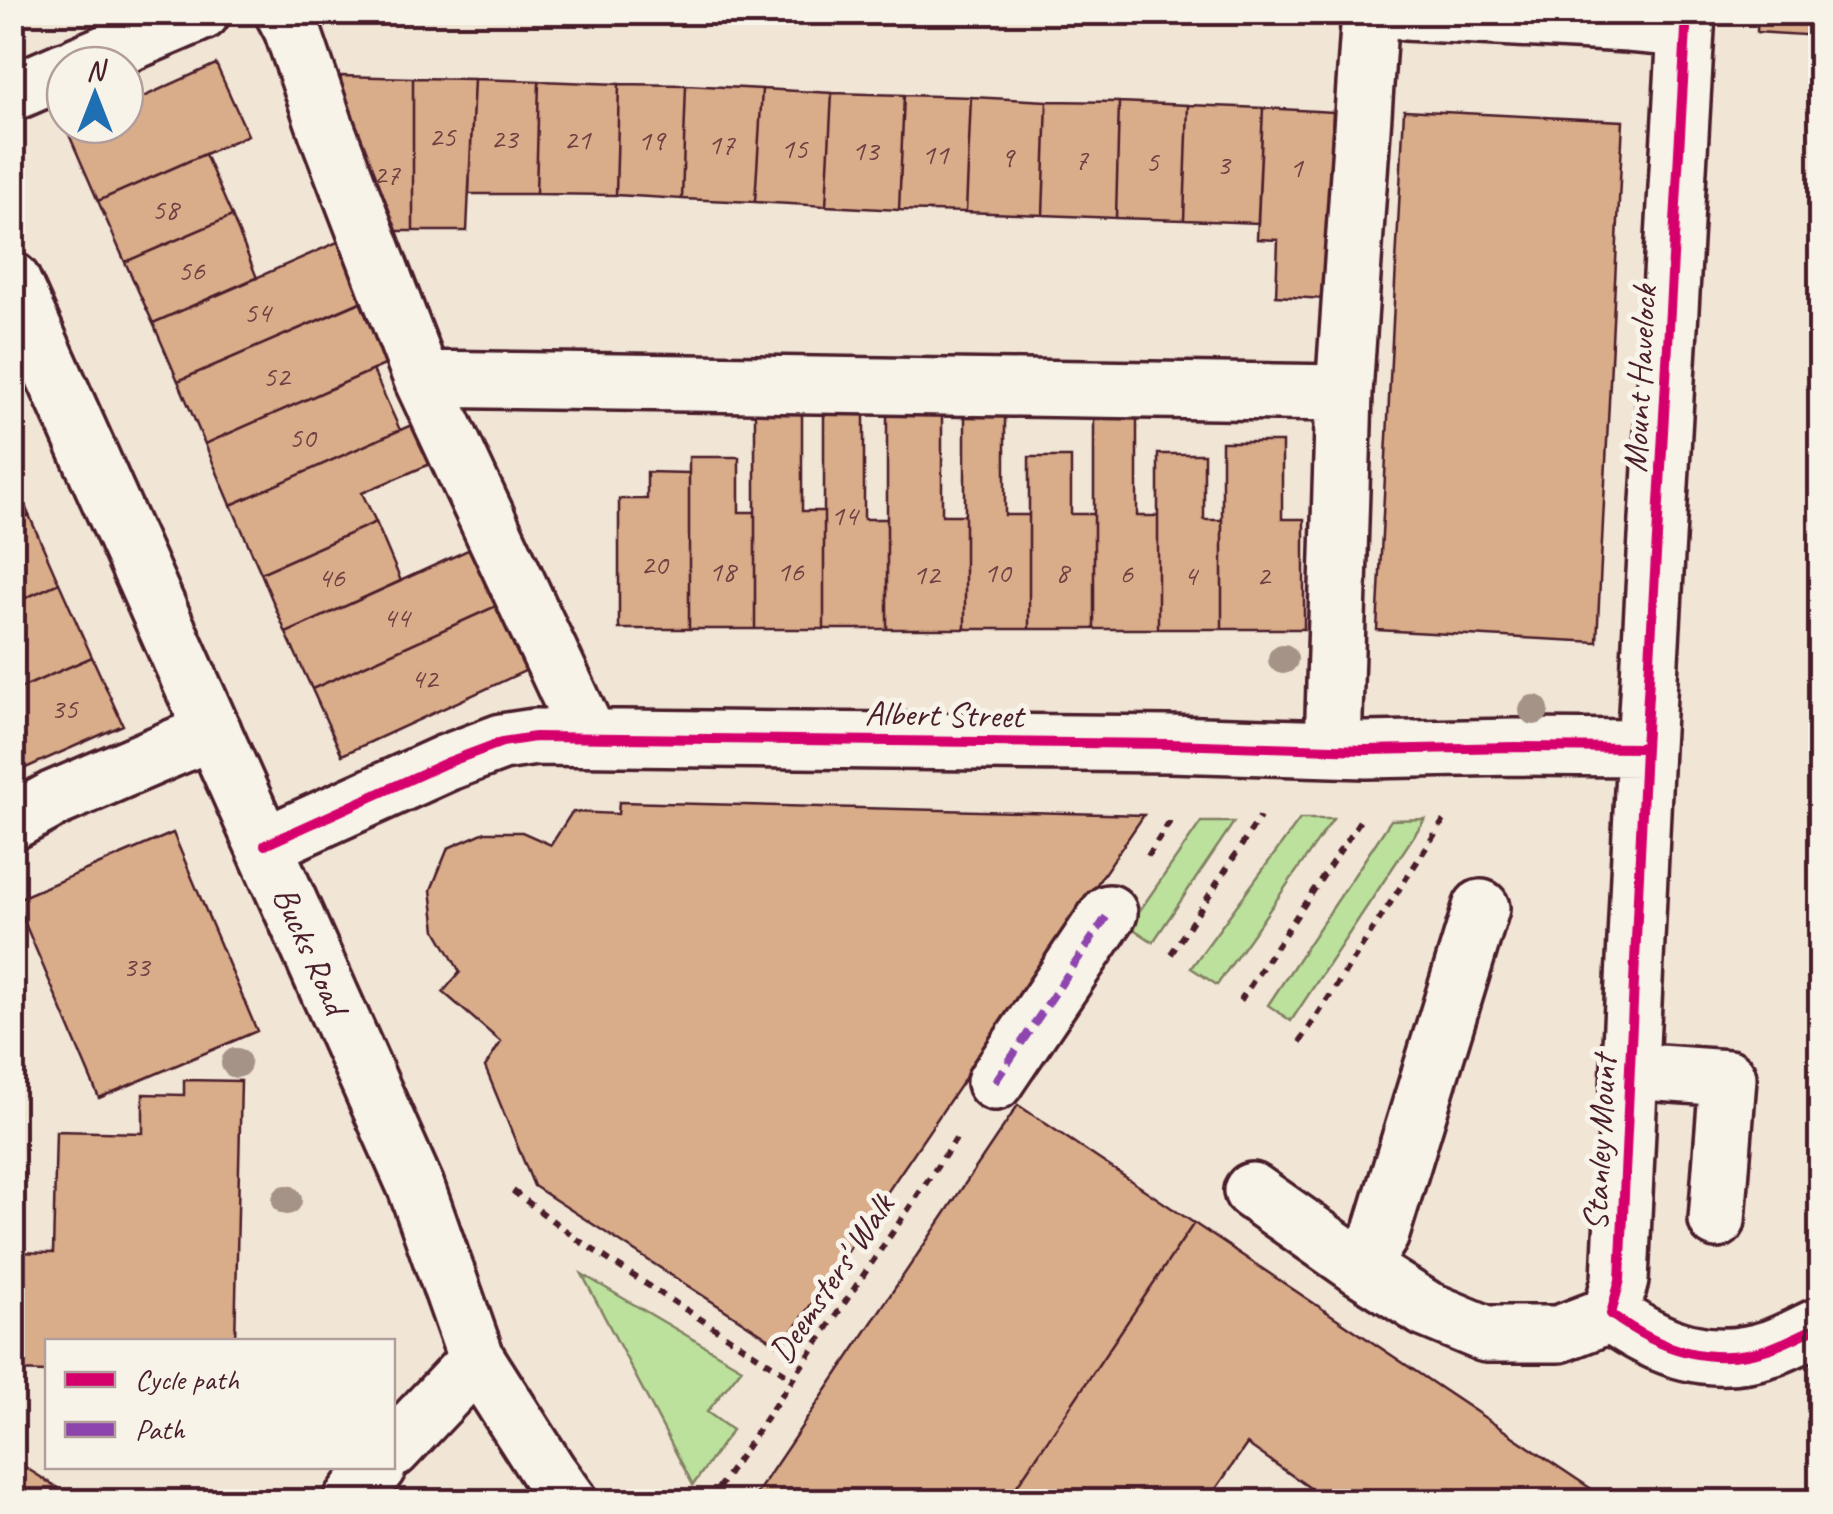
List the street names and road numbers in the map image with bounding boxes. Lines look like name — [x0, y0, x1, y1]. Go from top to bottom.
street label: Mount Havelock — [1612, 282, 1667, 474]
street label: Albert Street — [864, 691, 1027, 738]
street label: Bucks Road — [263, 880, 361, 1026]
street label: Stanley Mount — [1572, 1050, 1627, 1232]
street label: Deemsters' Walk — [758, 1183, 906, 1371]

